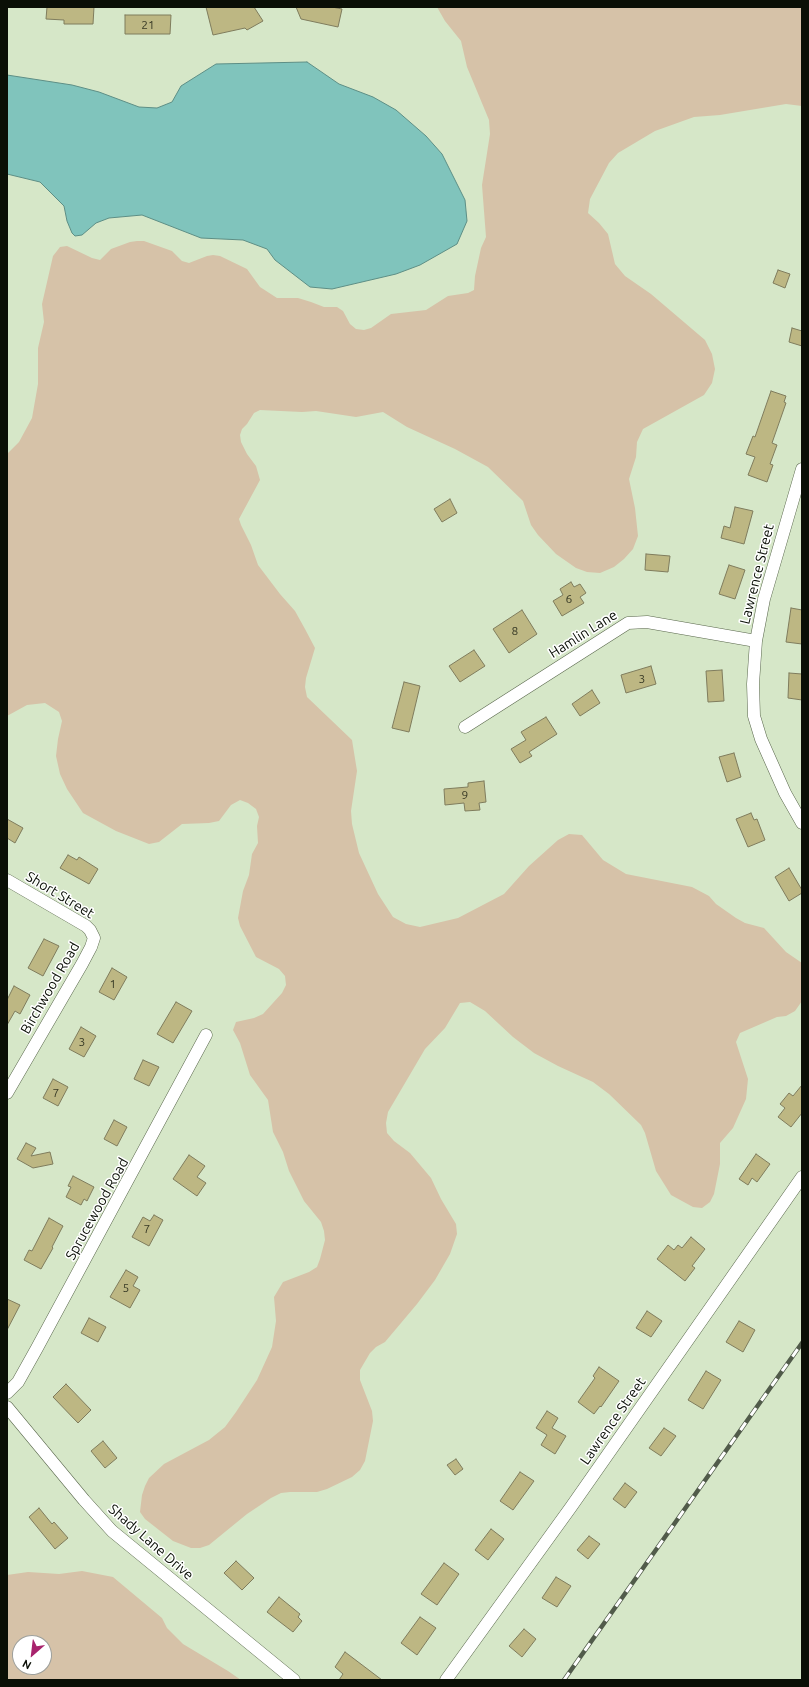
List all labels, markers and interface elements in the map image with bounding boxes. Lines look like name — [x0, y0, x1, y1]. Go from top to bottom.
house number: 21 — [141, 18, 155, 32]
street label: Lawrence Street — [736, 522, 778, 626]
house number: 6 — [566, 592, 572, 606]
street label: Hamlin Lane — [546, 606, 620, 662]
house number: 8 — [512, 624, 518, 638]
house number: 3 — [639, 672, 645, 686]
house number: 9 — [462, 788, 468, 802]
street label: Short Street — [23, 868, 97, 922]
street label: Birchwood Road — [17, 939, 83, 1037]
house number: 1 — [110, 977, 116, 991]
house number: 3 — [79, 1035, 85, 1049]
house number: 7 — [53, 1086, 59, 1100]
street label: Sprucewood Road — [62, 1155, 132, 1263]
house number: 7 — [144, 1222, 150, 1236]
house number: 5 — [123, 1281, 129, 1295]
street label: Lawrence Street — [577, 1374, 649, 1468]
street label: Shady Lane Drive — [105, 1501, 197, 1583]
north arrow — [12, 1635, 52, 1675]
text: N — [20, 1657, 33, 1672]

